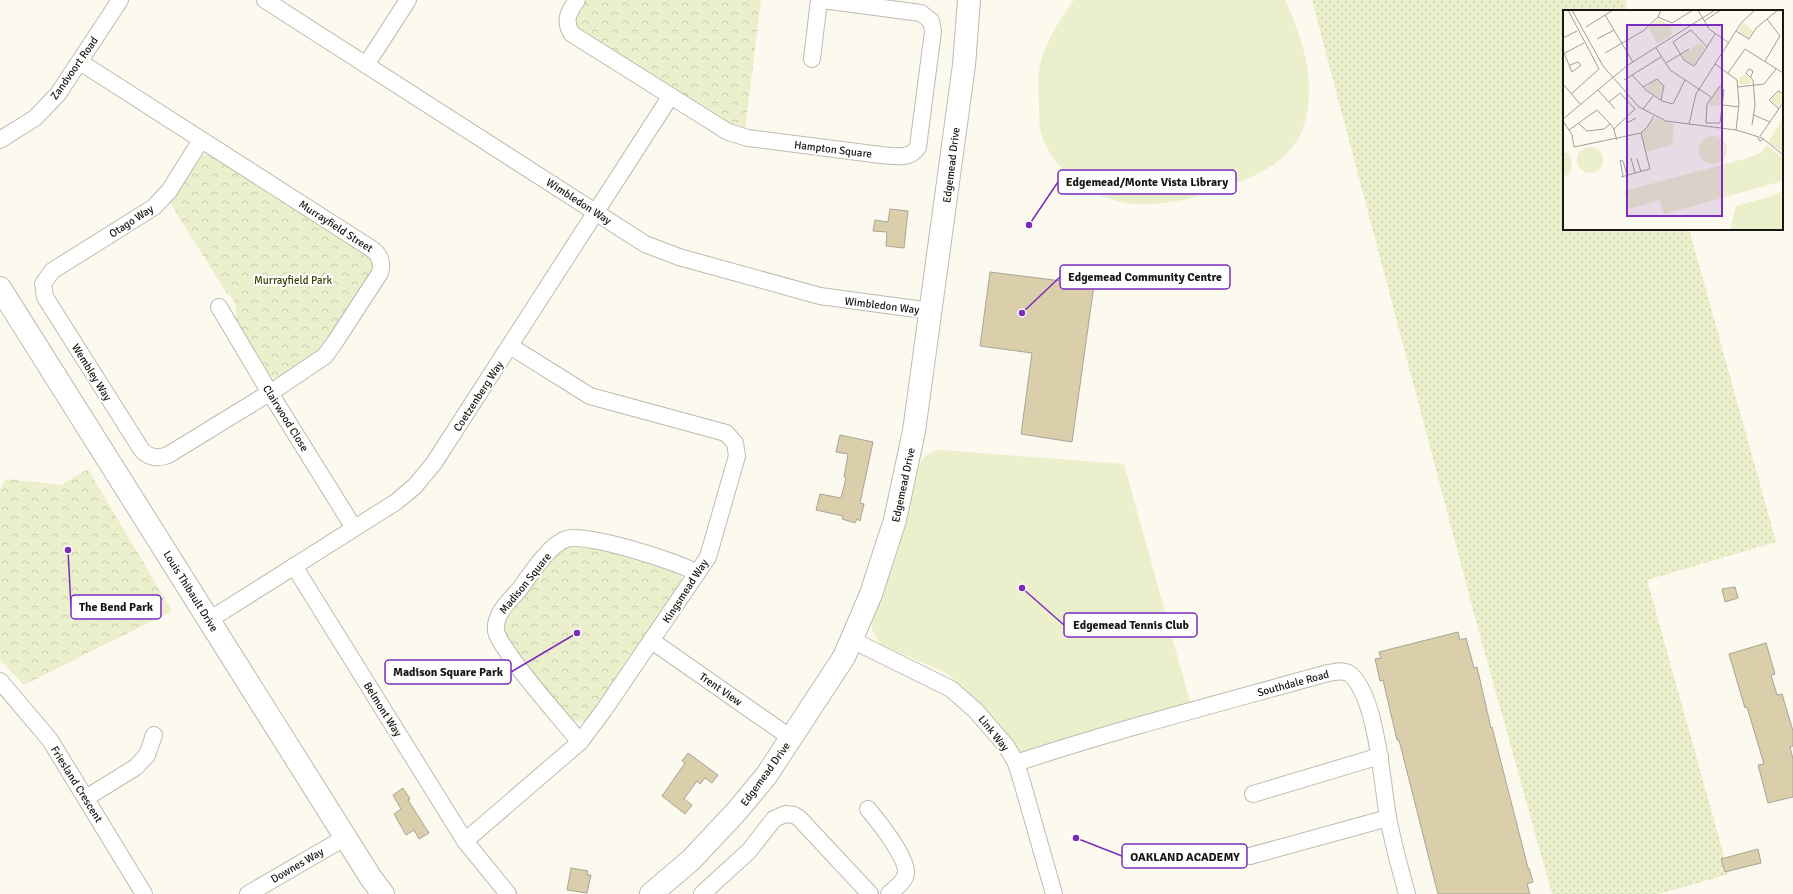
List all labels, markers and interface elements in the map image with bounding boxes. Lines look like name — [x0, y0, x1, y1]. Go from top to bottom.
inset map — [1563, 10, 1783, 230]
street label: Zandvoort Road — [48, 34, 101, 102]
street label: Edgemead Drive — [940, 127, 963, 204]
street label: Hampton Square — [793, 138, 873, 161]
callout: Edgemead/Monte Vista Library — [1058, 170, 1236, 194]
text: Edgemead/Monte Vista Library — [1066, 175, 1228, 190]
street label: Wimbledon Way — [544, 176, 614, 228]
street label: Murrayfield Street — [296, 198, 375, 255]
street label: Otago Way — [107, 202, 157, 241]
callout: Edgemead Community Centre — [1060, 265, 1230, 289]
text: Edgemead Community Centre — [1068, 270, 1222, 285]
park label: Murrayfield Park — [254, 274, 333, 287]
street label: Wimbledon Way — [844, 294, 921, 317]
street label: Wembley Way — [69, 341, 115, 404]
street label: Coetzenberg Way — [451, 358, 506, 434]
street label: Clairwood Close — [260, 383, 311, 454]
street label: Edgemead Drive — [889, 447, 918, 524]
street label: Louis Thibault Drive — [160, 548, 221, 634]
street label: Madison Square — [497, 550, 554, 617]
street label: Kingsmead Way — [660, 556, 711, 626]
callout: The Bend Park — [71, 595, 161, 619]
text: The Bend Park — [79, 600, 154, 615]
callout: Edgemead Tennis Club — [1064, 613, 1197, 637]
text: Edgemead Tennis Club — [1073, 618, 1190, 633]
callout: Madison Square Park — [385, 660, 511, 684]
text: Madison Square Park — [393, 665, 504, 680]
street label: Southdale Road — [1256, 668, 1331, 699]
street label: Trent View — [697, 670, 745, 709]
street label: Belmont Way — [361, 680, 405, 740]
street label: Link Way — [975, 713, 1012, 754]
street label: Edgemead Drive — [738, 740, 793, 809]
street label: Friesland Crescent — [48, 744, 105, 825]
callout: OAKLAND ACADEMY — [1122, 844, 1247, 868]
street label: Downes Way — [268, 845, 327, 886]
text: OAKLAND ACADEMY — [1130, 850, 1240, 865]

